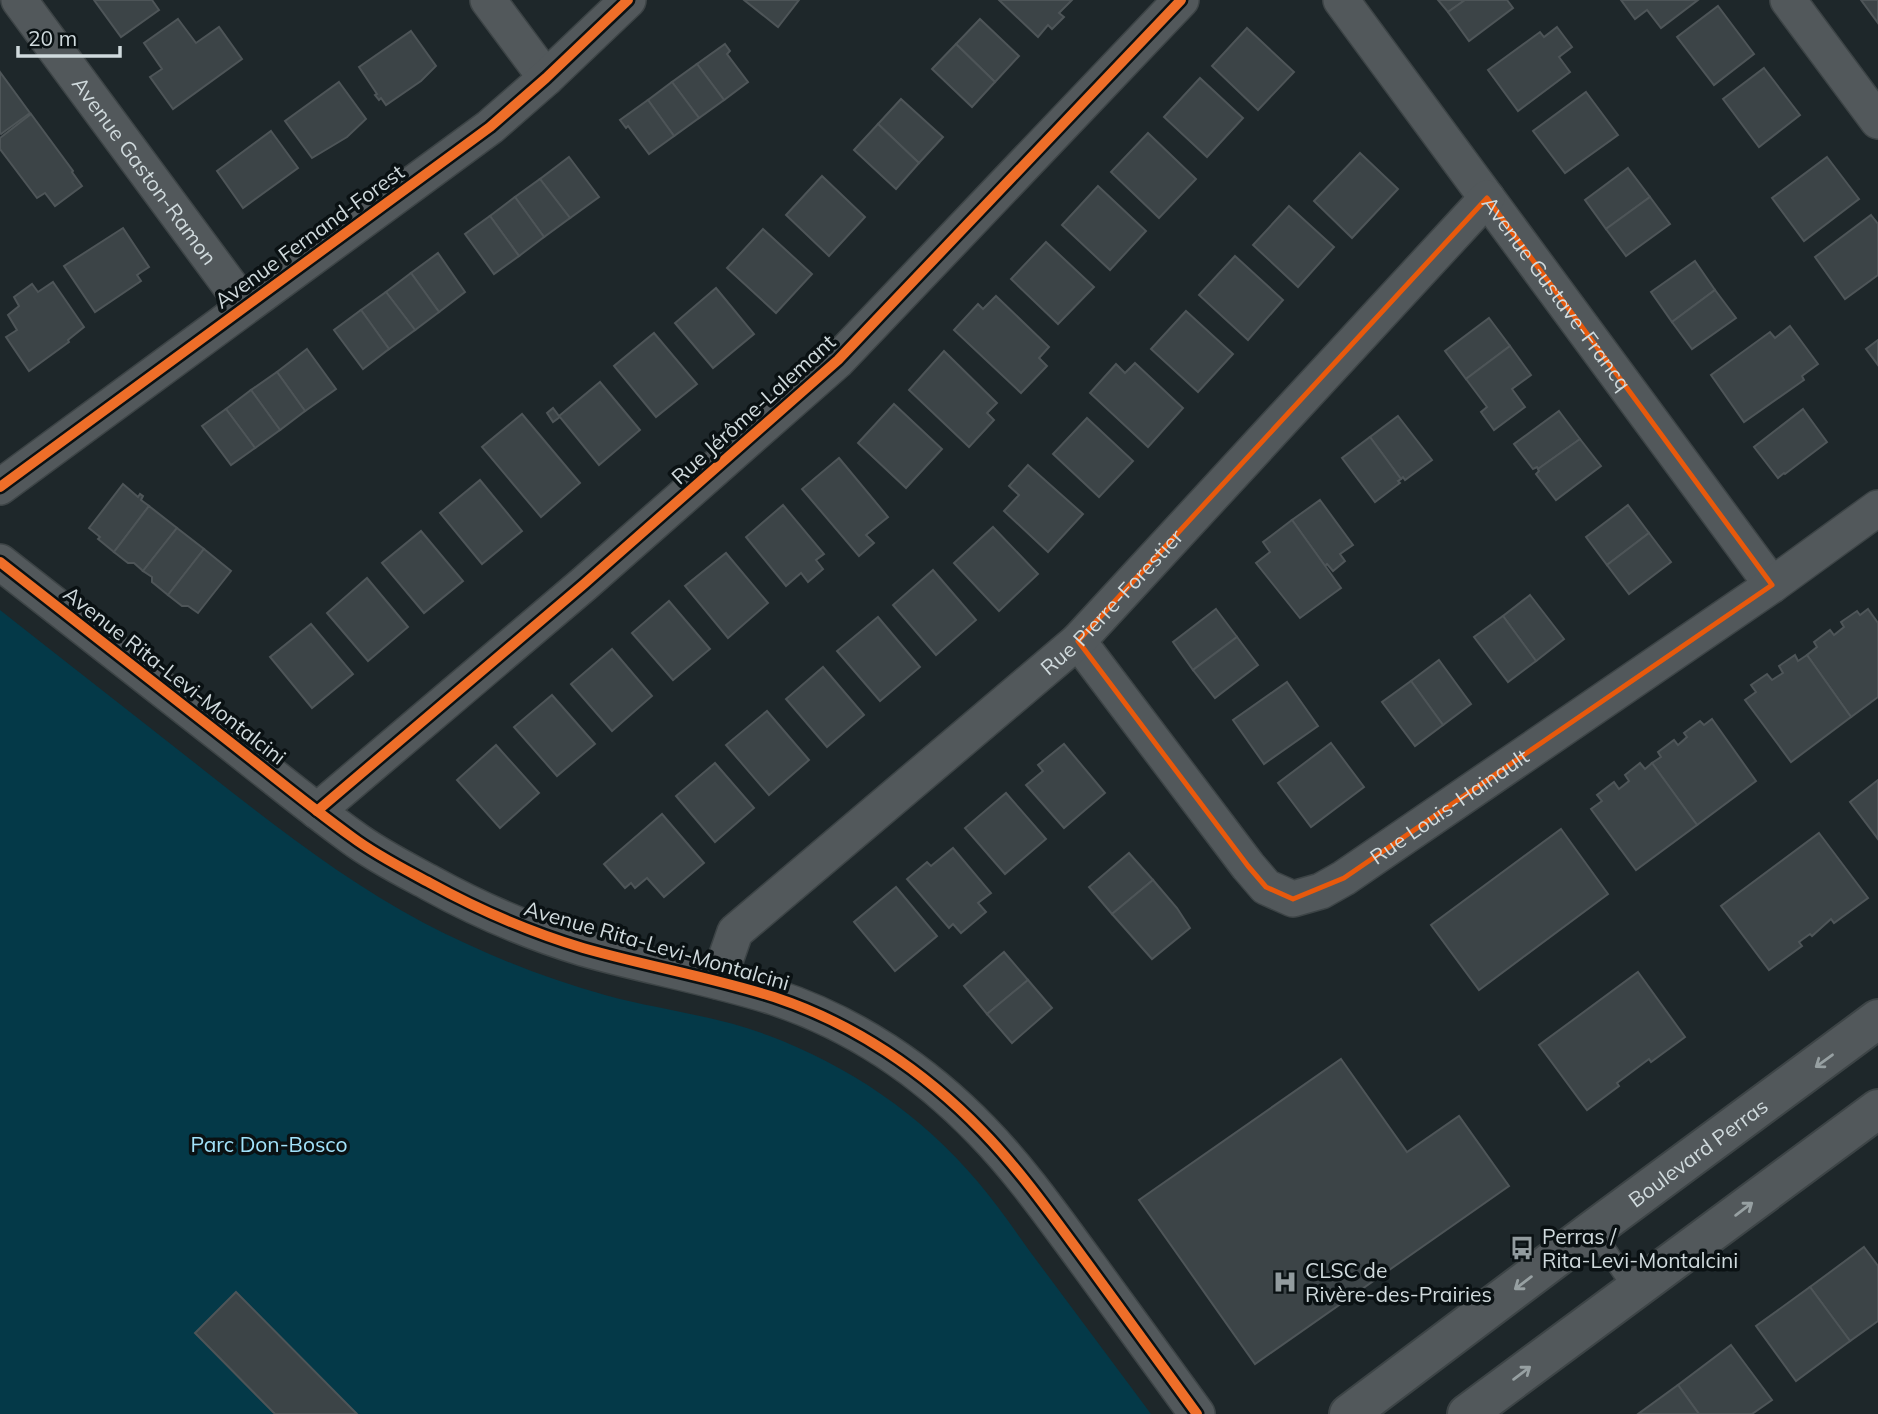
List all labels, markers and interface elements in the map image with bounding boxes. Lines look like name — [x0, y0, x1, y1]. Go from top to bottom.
scale bar — [18, 14, 119, 58]
text: 20 m — [28, 25, 77, 51]
street label: Avenue Gaston-Ramon — [67, 71, 223, 270]
street label: Avenue Fernand-Forest — [209, 159, 409, 313]
street label: Avenue Gustave-Francq — [1477, 191, 1637, 395]
street label: Rue Jérôme-Lalemant — [666, 329, 840, 489]
street label: Rue Pierre-Forestier — [1035, 523, 1188, 680]
street label: Avenue Rita-Levi-Montalcini — [59, 580, 291, 770]
street label: Rue Louis-Hainault — [1365, 743, 1533, 870]
street label: Avenue Rita-Levi-Montalcini — [521, 895, 793, 995]
one-way arrow — [1815, 1053, 1834, 1068]
street label: Boulevard Perras — [1623, 1092, 1773, 1212]
park label: Parc Don-Bosco — [191, 1131, 347, 1157]
one-way arrow — [1734, 1201, 1753, 1216]
place label: Perras / Rita-Levi-Montalcini — [1542, 1223, 1738, 1273]
bus stop icon: Perras / Rita-Levi-Montalcini — [1508, 1234, 1536, 1262]
place label: CLSC de Rivère-des-Prairies — [1305, 1257, 1492, 1307]
hospital icon: CLSC de Rivère-des-Prairies — [1271, 1268, 1299, 1296]
one-way arrow — [1514, 1276, 1532, 1291]
one-way arrow — [1512, 1366, 1531, 1381]

